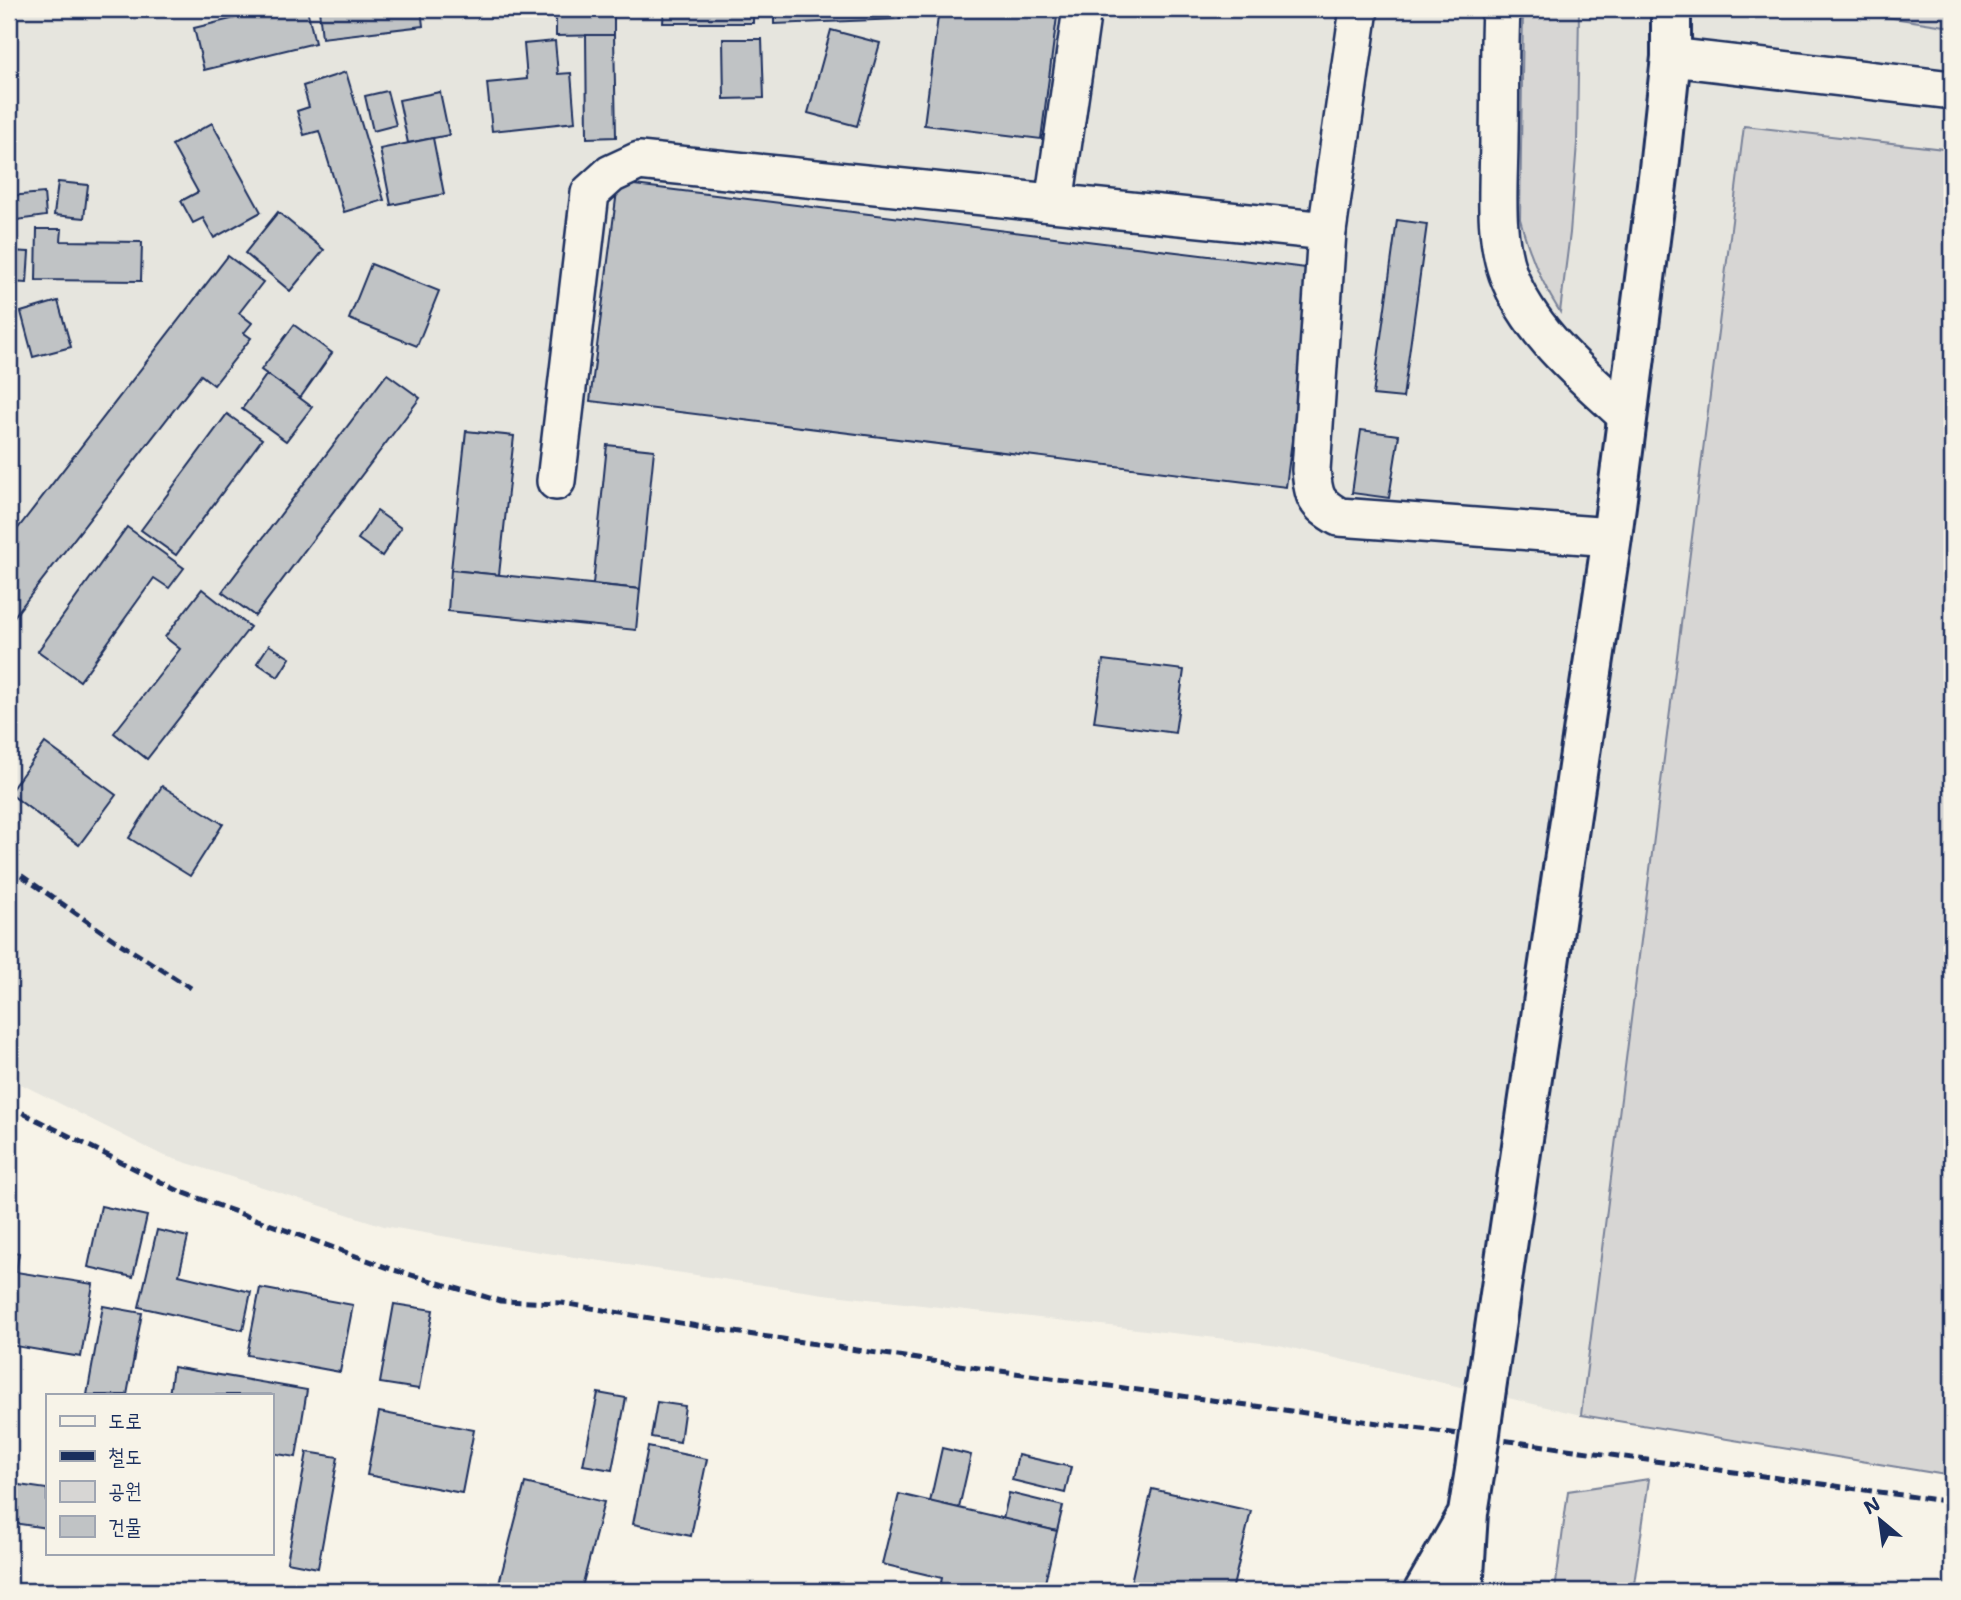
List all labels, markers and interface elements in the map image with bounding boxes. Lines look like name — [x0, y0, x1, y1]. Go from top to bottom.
legend — [46, 1394, 273, 1554]
text: 도로 — [108, 1407, 142, 1435]
text: 철도 — [108, 1443, 142, 1471]
text: 공원 — [108, 1477, 142, 1505]
north arrow — [1846, 1484, 1916, 1554]
text: N — [1859, 1491, 1885, 1520]
text: 건물 — [108, 1513, 142, 1541]

